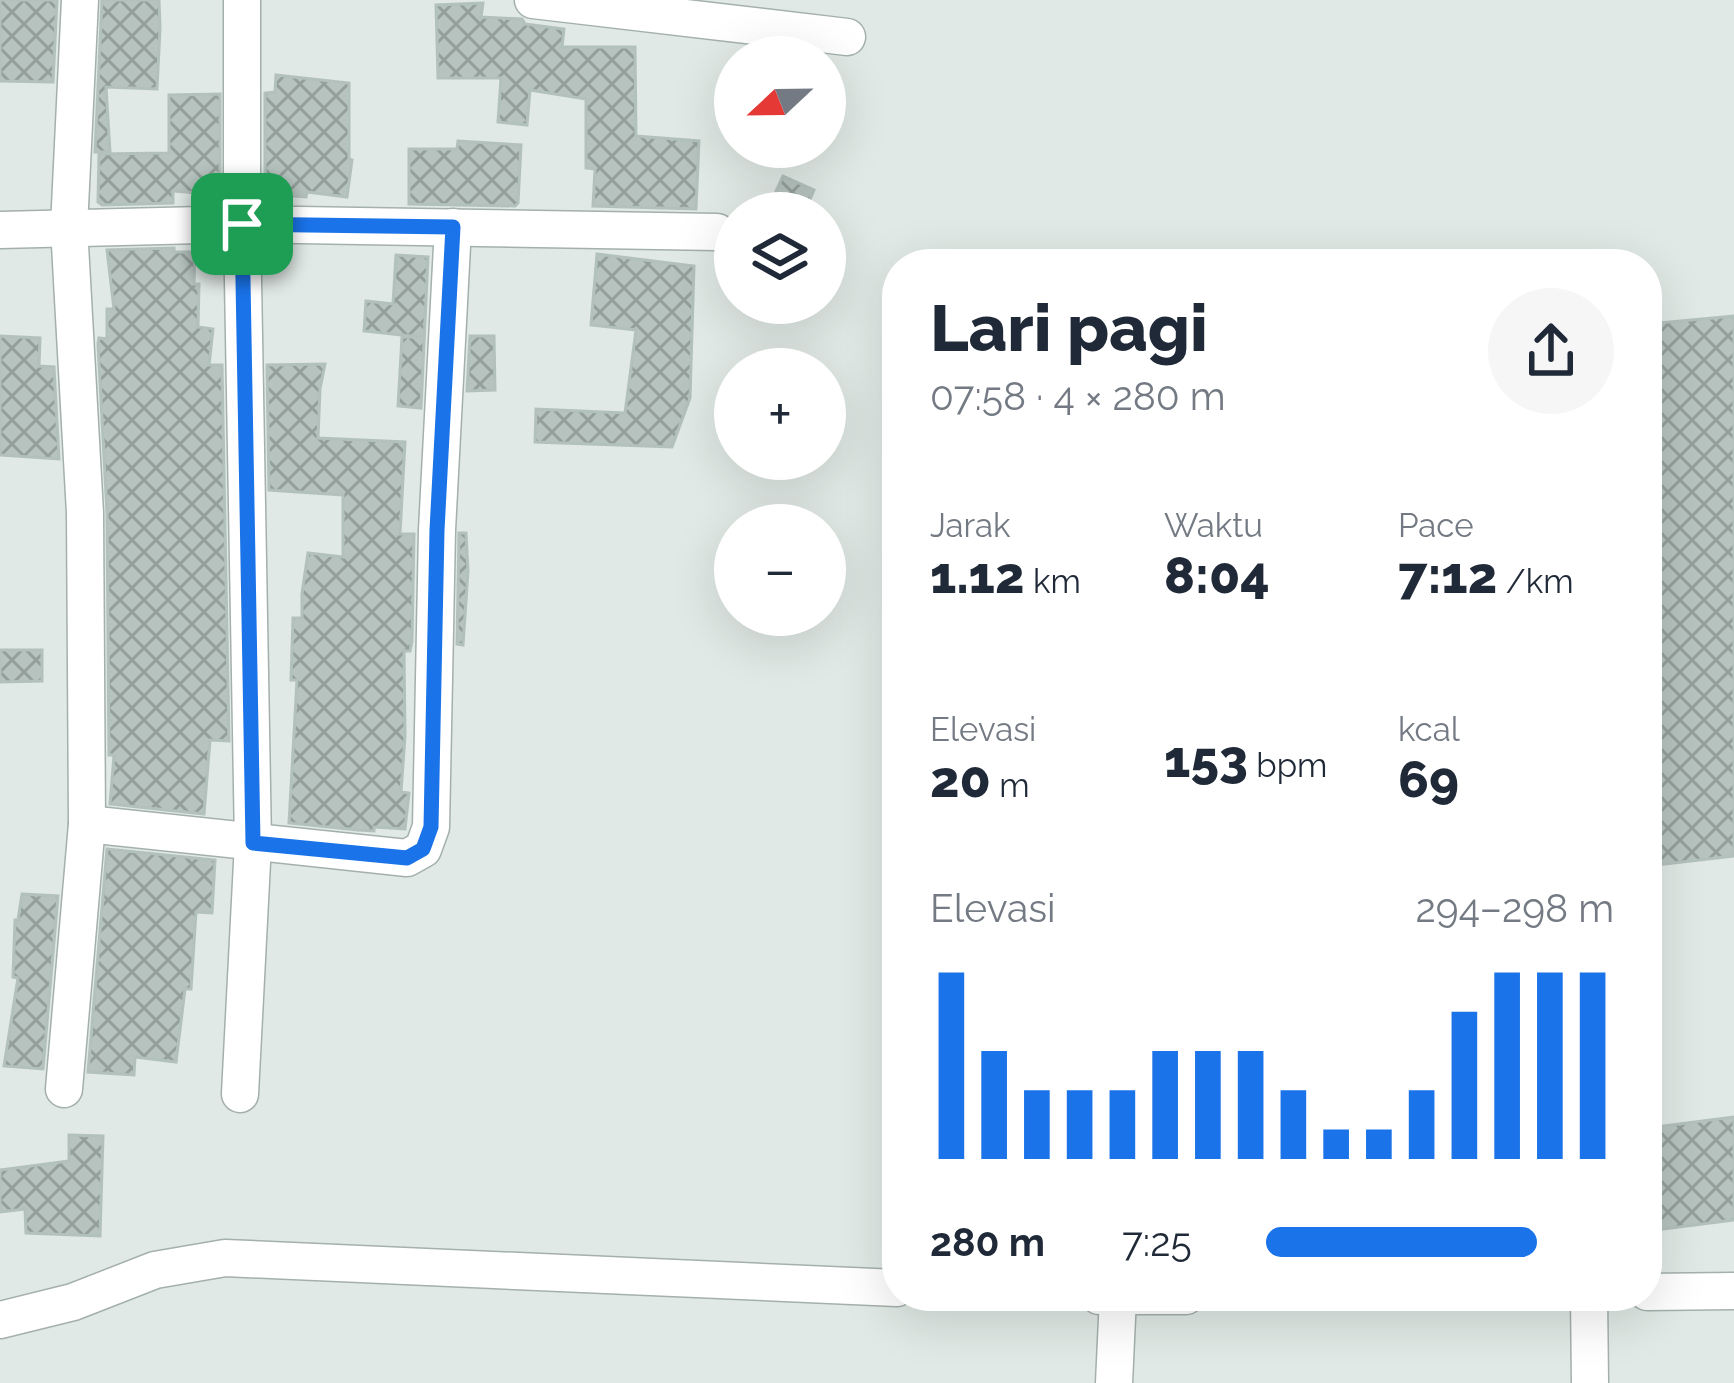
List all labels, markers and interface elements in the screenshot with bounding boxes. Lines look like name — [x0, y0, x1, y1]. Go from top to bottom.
north arrow — [714, 36, 846, 168]
map controls — [714, 36, 846, 636]
pin — [191, 173, 293, 275]
icon: arrive — [209, 191, 275, 257]
button: layers — [714, 192, 846, 324]
button: share — [1488, 288, 1614, 414]
text: Lari pagi — [930, 289, 1208, 366]
button: + — [714, 348, 846, 480]
text: 07:58 · 4 × 280 m — [930, 373, 1226, 419]
button: − — [714, 504, 846, 636]
text: Jarak — [930, 506, 1011, 545]
text: Waktu — [1164, 506, 1263, 545]
text: Pace — [1398, 506, 1474, 545]
text: 1.12 — [930, 545, 1025, 605]
text: 8:04 — [1164, 545, 1270, 605]
text: 7:12 — [1398, 545, 1497, 605]
text: km — [1025, 562, 1081, 601]
text: /km — [1497, 562, 1574, 601]
text: Elevasi — [930, 710, 1036, 749]
text: kcal — [1398, 710, 1460, 749]
text: 153 — [1164, 729, 1248, 789]
text: bpm — [1248, 746, 1327, 785]
text: 20 — [930, 749, 991, 809]
text: 69 — [1398, 749, 1459, 809]
text: m — [991, 766, 1030, 805]
text: Elevasi — [930, 885, 1056, 931]
text: 294–298 m — [1415, 885, 1614, 931]
text: 280 m — [930, 1219, 1045, 1265]
text: 7:25 — [1122, 1219, 1192, 1265]

